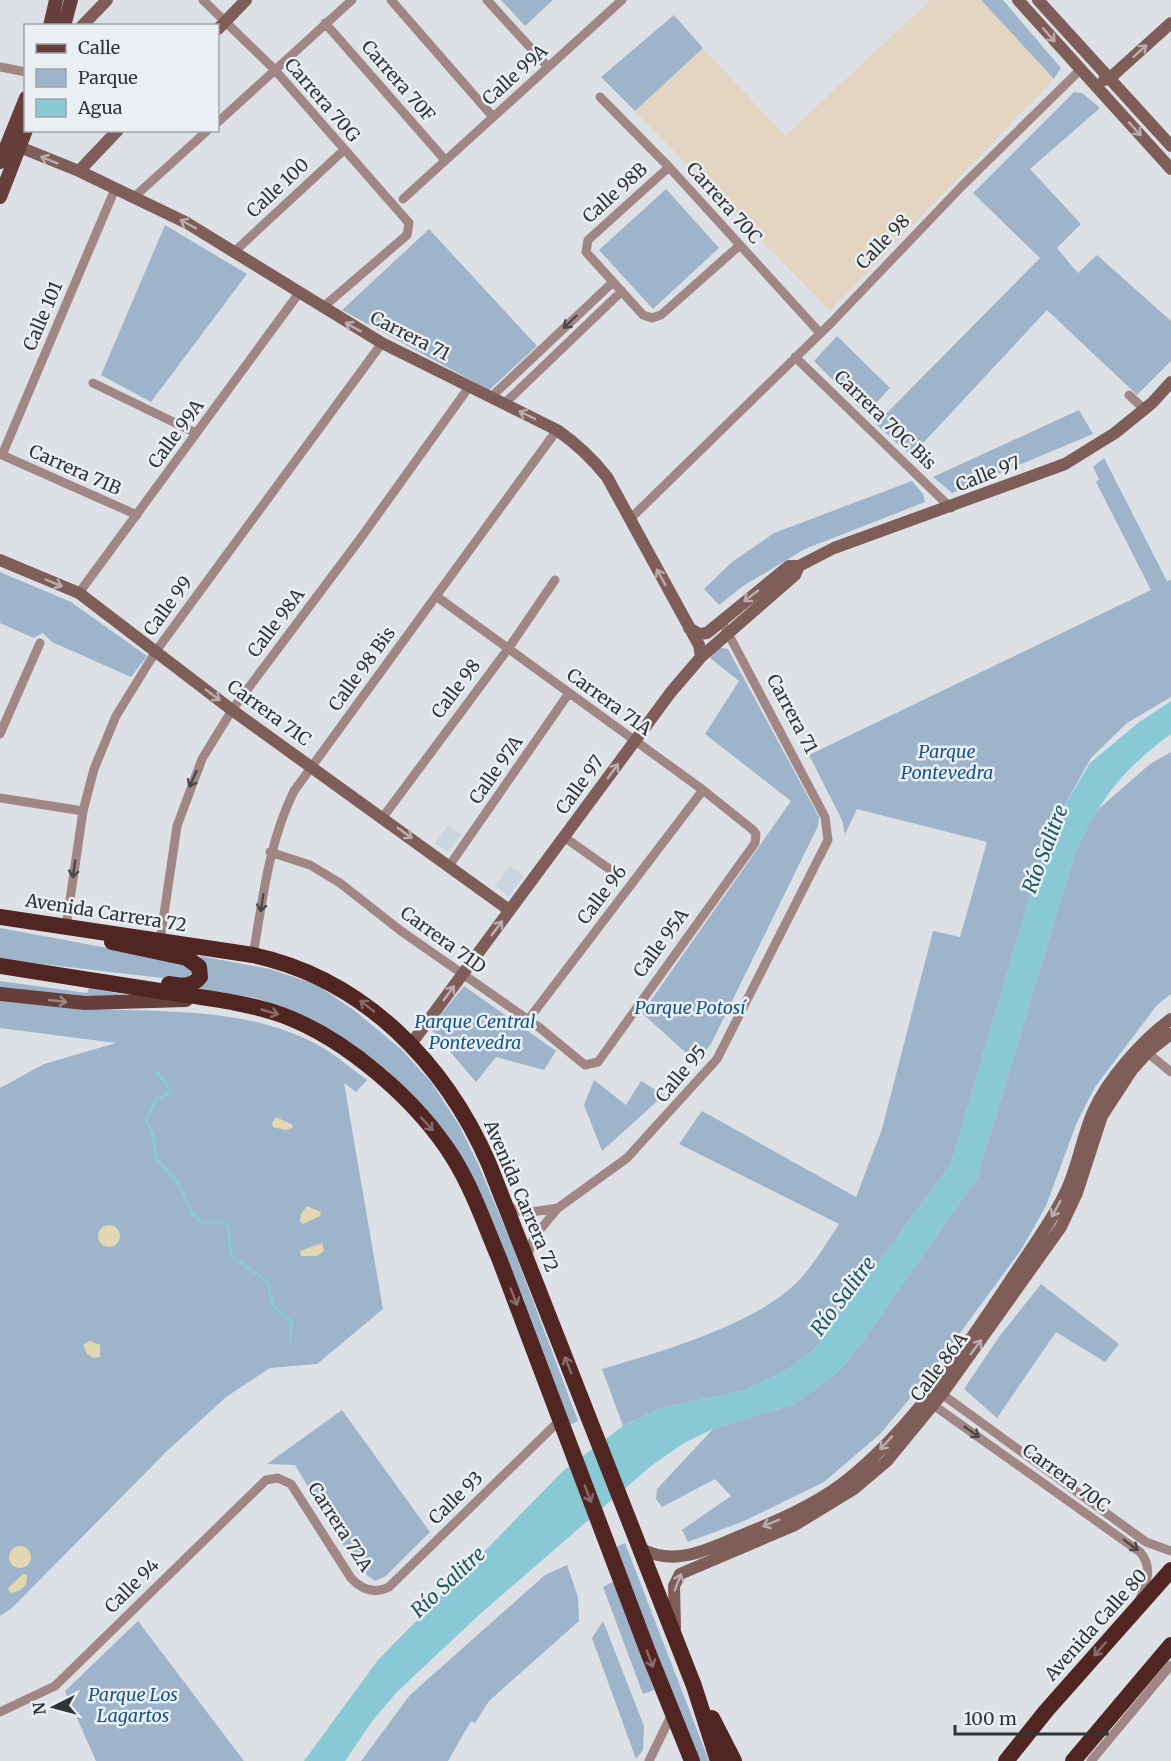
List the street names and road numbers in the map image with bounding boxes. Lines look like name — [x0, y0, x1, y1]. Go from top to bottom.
street label: Carrera 70F — [357, 35, 440, 126]
street label: Calle 99A — [477, 39, 552, 110]
street label: Carrera 70G — [280, 53, 365, 146]
street label: Calle 100 — [242, 153, 314, 222]
street label: Calle 98B — [577, 157, 652, 228]
street label: Carrera 70C — [682, 157, 767, 249]
street label: Calle 98 — [851, 209, 914, 274]
street label: Calle 101 — [18, 278, 67, 354]
street label: Carrera 71 — [366, 306, 454, 365]
street label: Carrera 70C Bis — [829, 365, 941, 474]
street label: Calle 99A — [143, 394, 209, 473]
street label: Carrera 71B — [26, 439, 125, 500]
street label: Calle 97 — [952, 451, 1023, 496]
street label: Calle 99 — [138, 571, 197, 640]
street label: Calle 98A — [242, 583, 309, 662]
street label: Calle 98 Bis — [323, 622, 400, 715]
street label: Calle 98 — [426, 655, 485, 723]
street label: Carrera 71A — [562, 663, 657, 740]
street label: Carrera 71 — [762, 670, 823, 757]
street label: Carrera 71C — [223, 675, 316, 751]
street label: Calle 97A — [464, 731, 528, 808]
street label: Calle 97 — [551, 751, 609, 819]
street label: Calle 96 — [572, 860, 631, 929]
street label: Avenida Carrera 72 — [23, 888, 188, 937]
street label: Carrera 71D — [396, 901, 490, 978]
street label: Calle 95A — [628, 904, 693, 982]
street label: Calle 95 — [650, 1040, 711, 1107]
street label: Avenida Carrera 72 — [479, 1115, 564, 1275]
street label: Calle 86A — [905, 1327, 972, 1406]
street label: Carrera 70C — [1018, 1438, 1115, 1517]
street label: Calle 93 — [424, 1466, 488, 1529]
street label: Carrera 72A — [303, 1478, 378, 1576]
street label: Calle 94 — [99, 1553, 164, 1618]
street label: Avenida Calle 80 — [1039, 1564, 1152, 1686]

